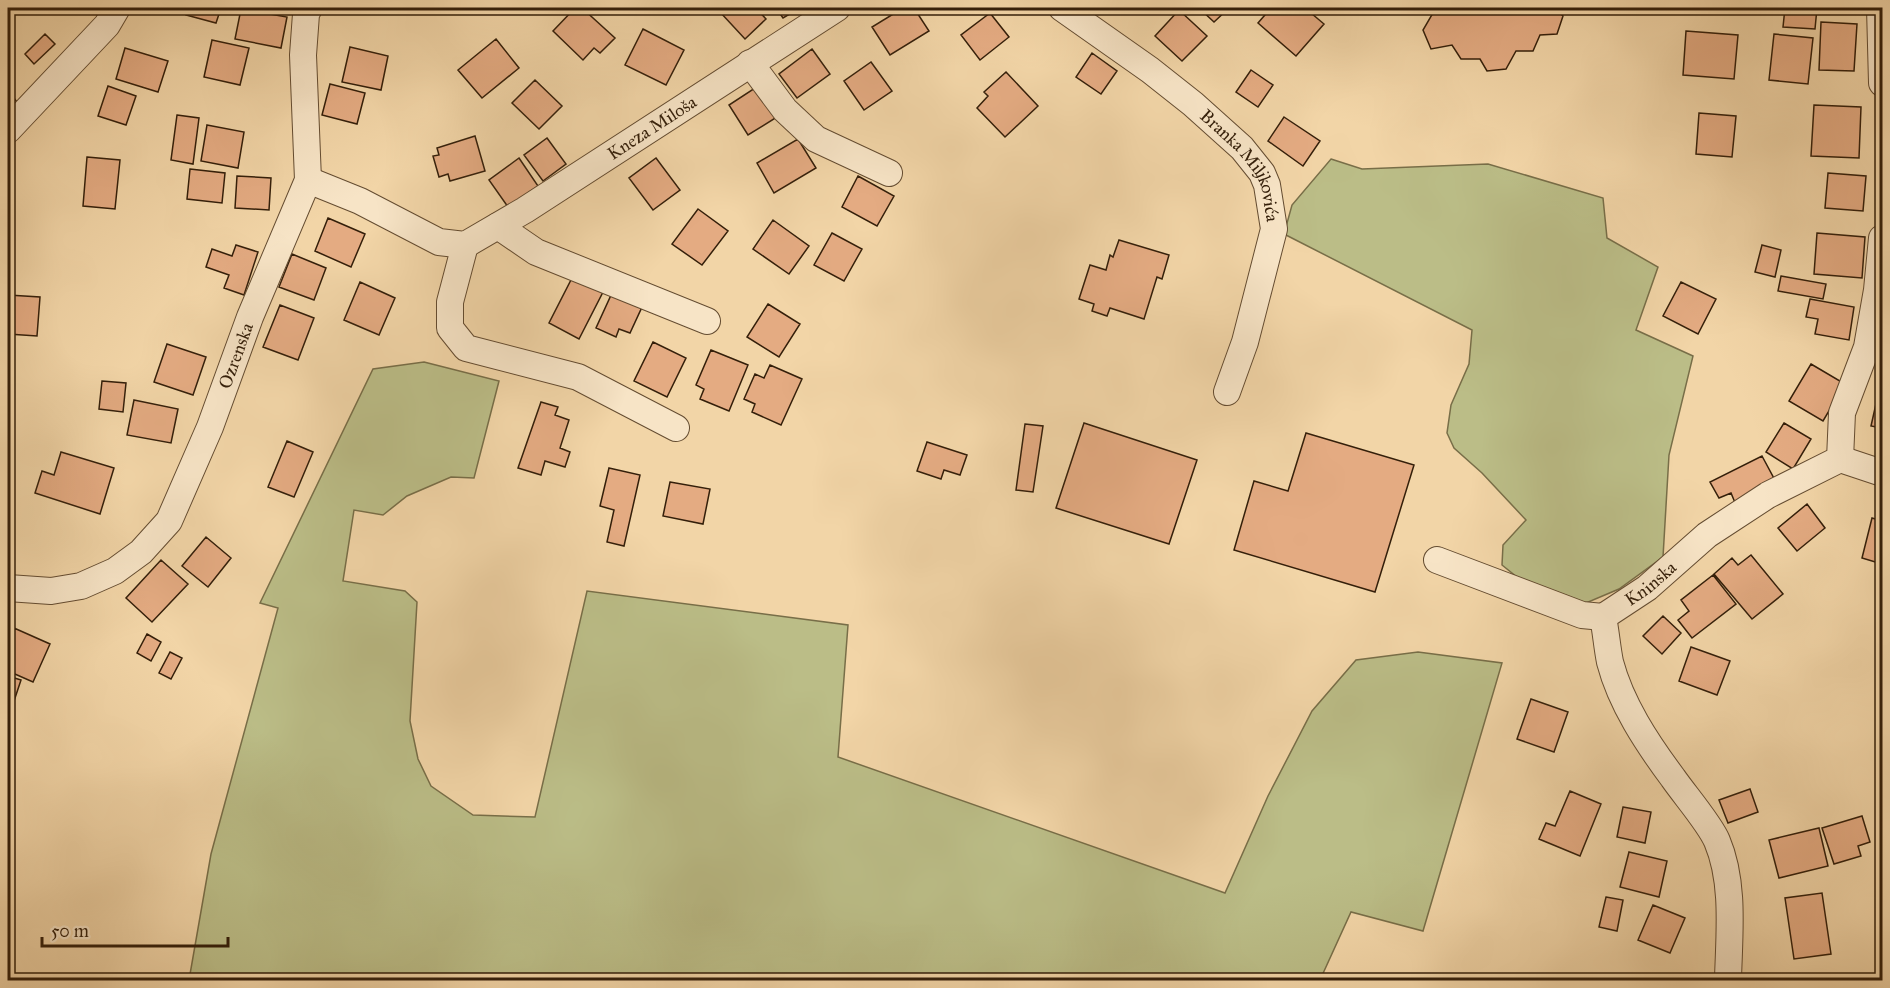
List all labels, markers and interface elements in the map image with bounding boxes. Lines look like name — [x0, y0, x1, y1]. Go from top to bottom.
street label: Kneza Miloša — [603, 91, 701, 165]
street label: Branka Miljkovića — [1196, 105, 1284, 224]
street label: Ozrenska — [214, 319, 258, 392]
street label: Kninska — [1621, 556, 1681, 611]
scale bar — [42, 910, 228, 948]
text: 50 m — [51, 920, 89, 942]

